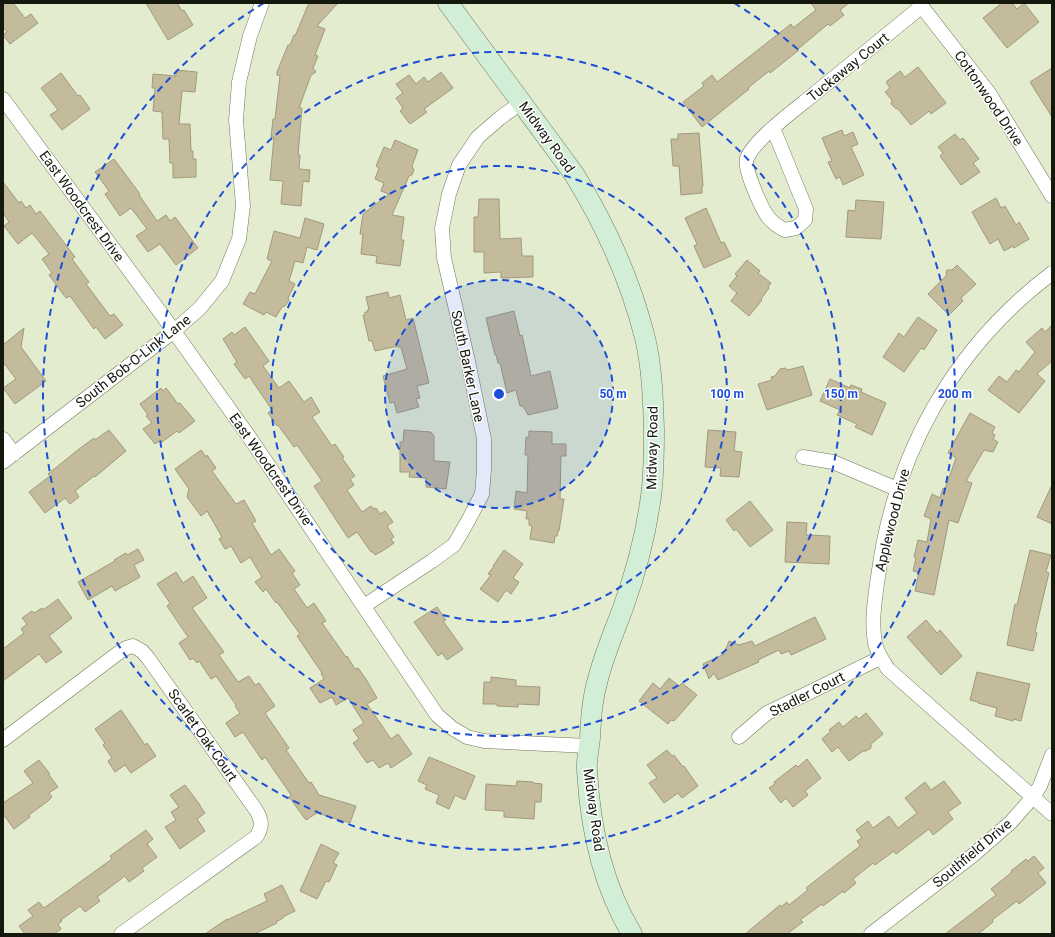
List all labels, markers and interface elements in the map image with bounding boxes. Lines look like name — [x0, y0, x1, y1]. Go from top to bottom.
street label: Tuckaway Court — [804, 29, 892, 105]
street label: Cottonwood Drive — [951, 47, 1027, 149]
street label: Midway Road — [516, 98, 578, 176]
street label: East Woodcrest Drive — [36, 147, 128, 265]
street label: South Barker Lane — [448, 309, 488, 423]
street label: South Bob-O-Link Lane — [72, 311, 194, 411]
centre of rings — [492, 387, 506, 401]
text: 50 m — [599, 387, 627, 401]
text: 100 m — [710, 387, 744, 401]
text: 150 m — [824, 387, 858, 401]
text: 200 m — [938, 387, 972, 401]
street label: Midway Road — [643, 406, 661, 490]
street label: East Woodcrest Drive — [226, 410, 316, 528]
street label: Applewood Drive — [872, 467, 912, 573]
street label: Stadler Court — [767, 668, 848, 720]
street label: Scarlet Oak Court — [165, 686, 241, 785]
street label: Midway Road — [580, 767, 608, 853]
street label: Southfield Drive — [929, 815, 1015, 891]

